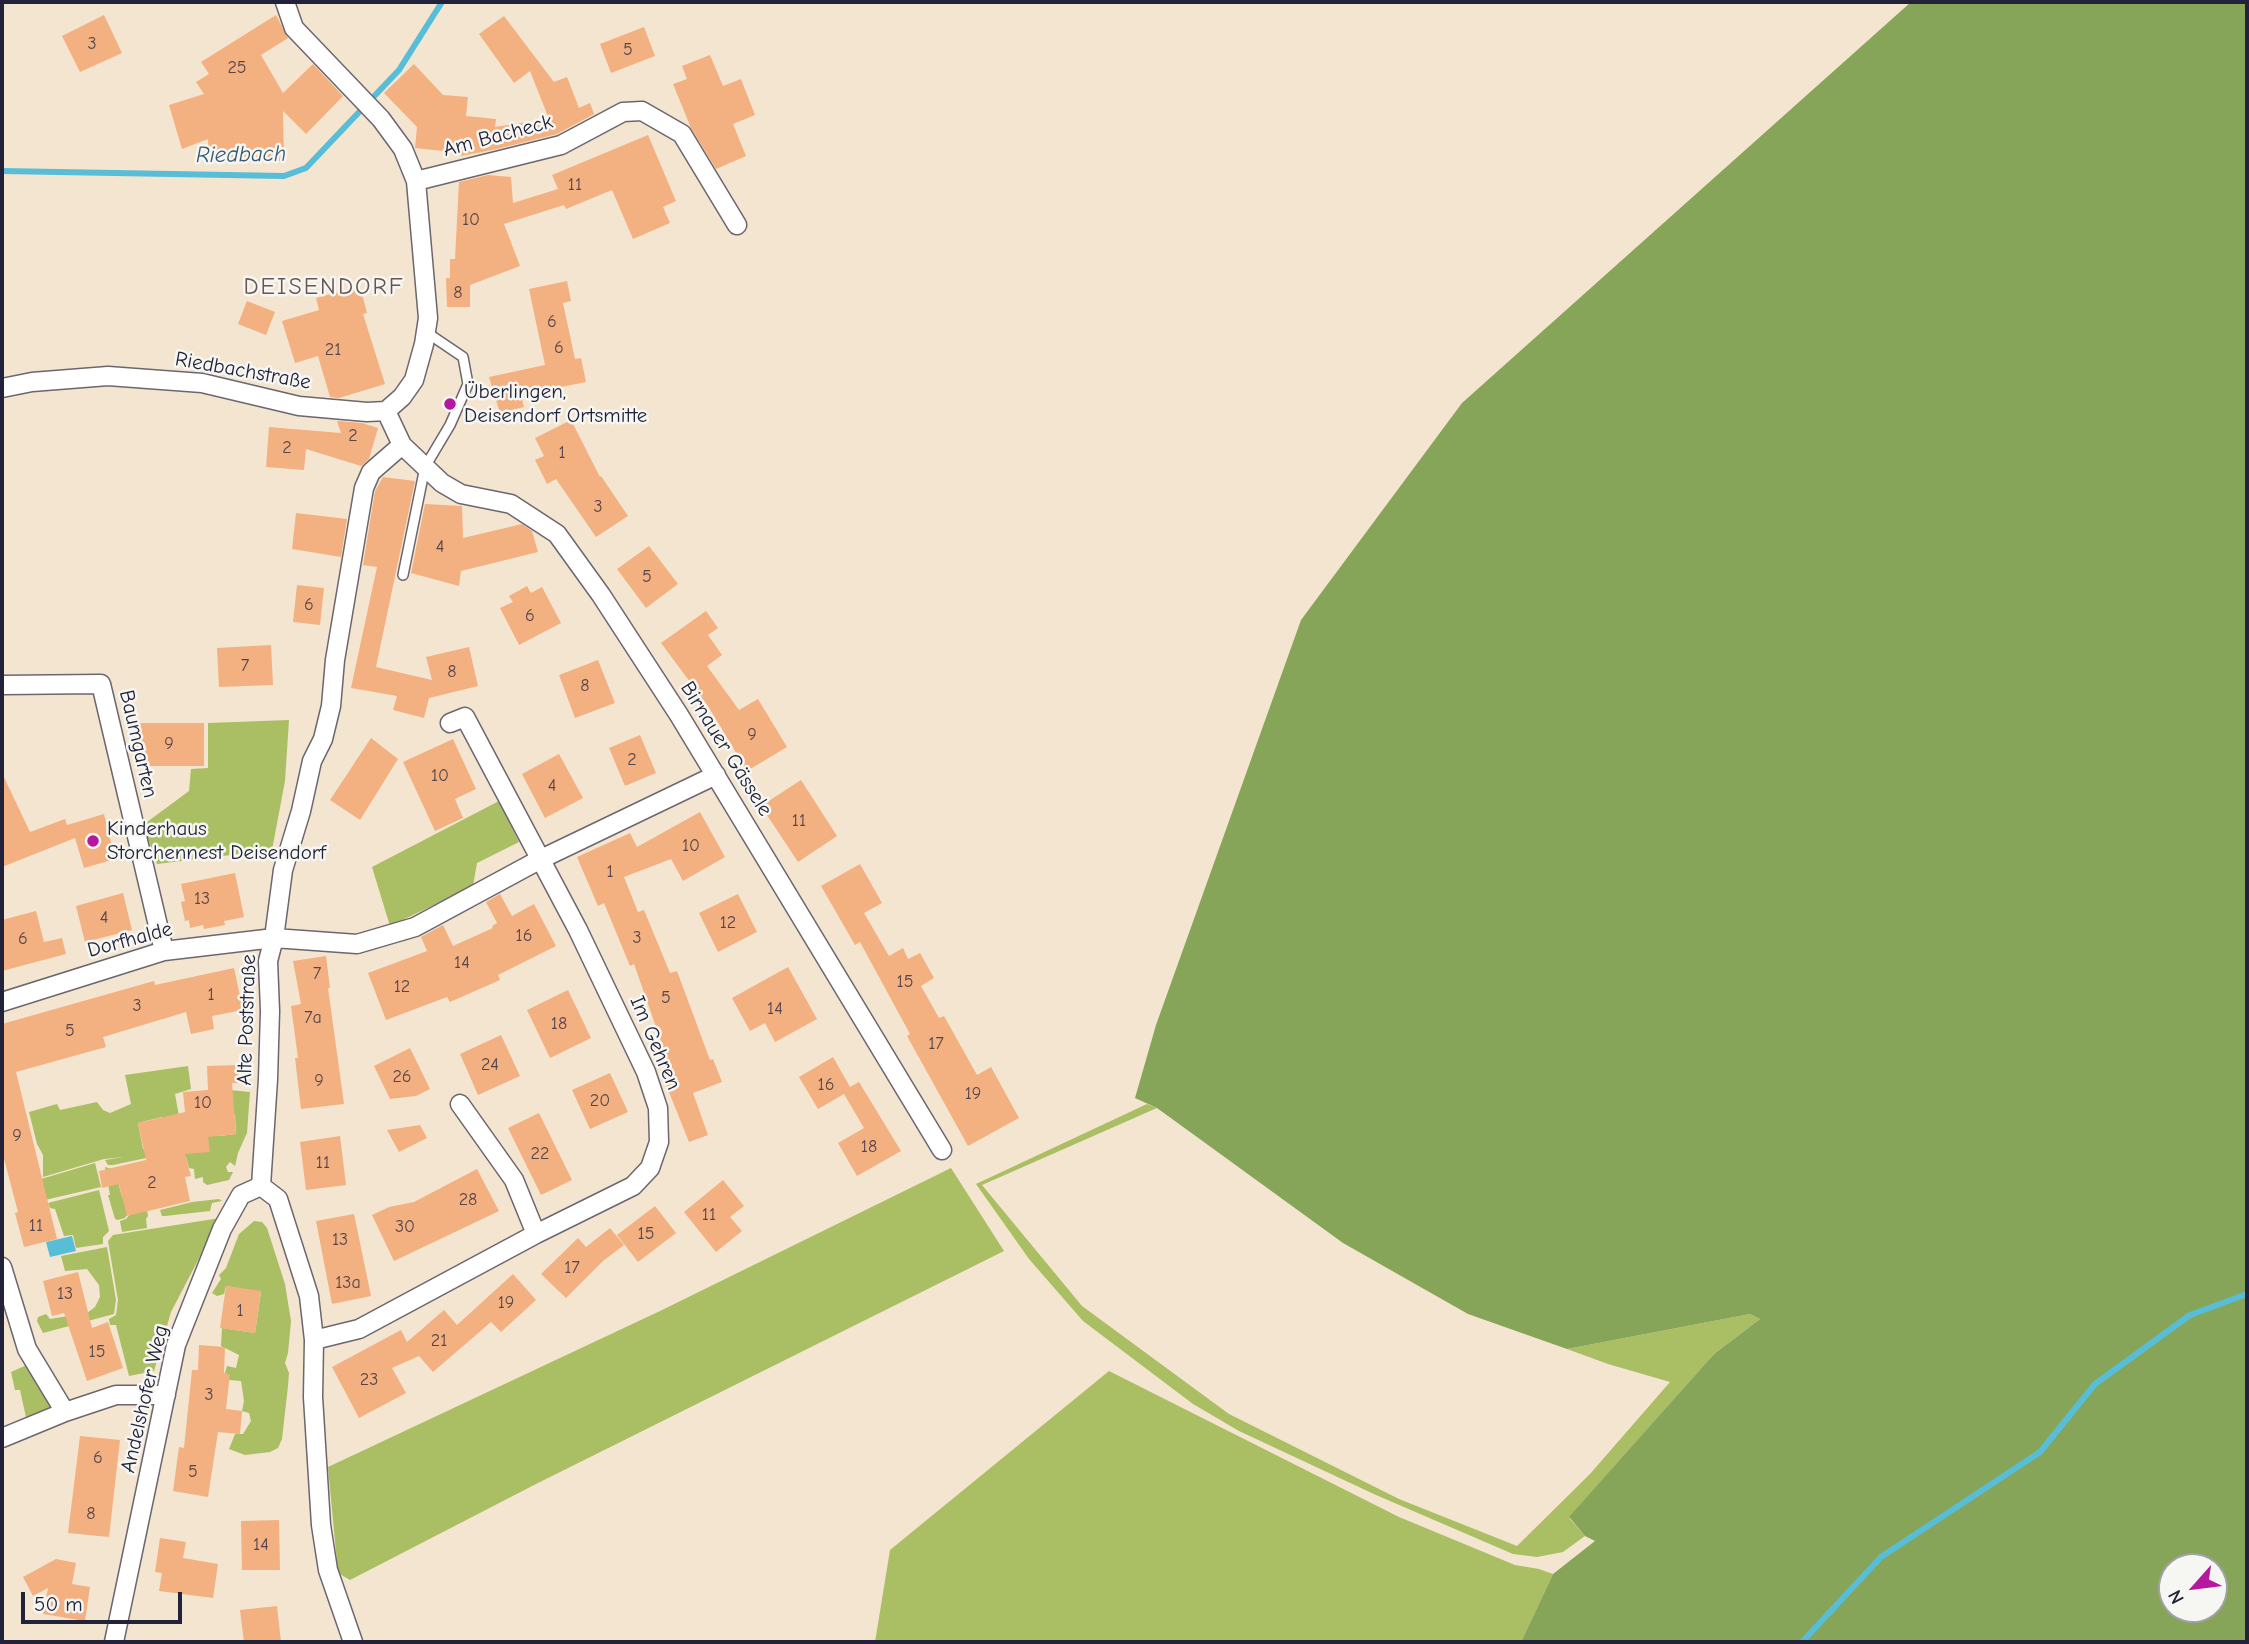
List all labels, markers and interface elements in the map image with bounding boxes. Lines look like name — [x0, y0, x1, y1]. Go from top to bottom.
house number: 3 — [87, 33, 97, 55]
house number: 5 — [623, 39, 633, 61]
house number: 25 — [227, 57, 247, 79]
street label: Am Bacheck — [440, 109, 556, 163]
water label: Riedbach — [196, 140, 286, 170]
house number: 11 — [568, 174, 582, 196]
house number: 10 — [462, 209, 480, 231]
district label: DEISENDORF — [245, 273, 403, 301]
house number: 8 — [453, 282, 463, 304]
house number: 6 — [547, 311, 557, 333]
house number: 6 — [554, 337, 564, 359]
house number: 21 — [325, 339, 341, 361]
street label: Riedbachstraße — [173, 347, 313, 395]
place label: Überlingen, Deisendorf Ortsmitte — [464, 379, 647, 429]
marker: Überlingen, Deisendorf Ortsmitte — [442, 396, 458, 412]
house number: 2 — [348, 425, 358, 447]
house number: 2 — [282, 437, 292, 459]
house number: 1 — [558, 442, 566, 464]
house number: 3 — [593, 496, 603, 518]
house number: 4 — [436, 536, 444, 558]
house number: 5 — [642, 566, 652, 588]
house number: 6 — [304, 594, 314, 616]
house number: 6 — [525, 605, 535, 627]
house number: 7 — [241, 655, 249, 677]
house number: 8 — [447, 661, 457, 683]
house number: 8 — [580, 675, 590, 697]
street label: Birnauer Gässele — [674, 677, 778, 821]
street label: Baumgarten — [113, 688, 163, 800]
house number: 9 — [747, 724, 757, 746]
house number: 9 — [164, 733, 174, 755]
house number: 2 — [627, 749, 637, 771]
house number: 10 — [431, 765, 449, 787]
house number: 4 — [548, 775, 556, 797]
house number: 11 — [792, 810, 806, 832]
place label: Kinderhaus Storchennest Deisendorf — [107, 816, 326, 866]
marker: Kinderhaus Storchennest Deisendorf — [85, 833, 101, 849]
house number: 10 — [682, 835, 700, 857]
house number: 1 — [606, 861, 614, 883]
house number: 13 — [194, 888, 210, 910]
house number: 4 — [100, 907, 108, 929]
house number: 12 — [720, 912, 736, 934]
street label: Dorfhalde — [85, 917, 175, 963]
house number: 16 — [516, 925, 532, 947]
house number: 3 — [632, 927, 642, 949]
house number: 6 — [18, 928, 28, 950]
house number: 14 — [454, 952, 470, 974]
street label: Alte Poststraße — [232, 954, 262, 1086]
house number: 7 — [313, 963, 321, 985]
house number: 15 — [897, 971, 913, 993]
house number: 12 — [394, 976, 410, 998]
house number: 1 — [207, 984, 215, 1006]
house number: 5 — [661, 987, 671, 1009]
street label: Im Gehren — [624, 992, 686, 1094]
house number: 3 — [132, 995, 142, 1017]
house number: 14 — [767, 998, 783, 1020]
house number: 7a — [304, 1007, 322, 1029]
house number: 18 — [551, 1013, 567, 1035]
house number: 5 — [65, 1020, 75, 1042]
house number: 17 — [928, 1033, 944, 1055]
house number: 24 — [481, 1054, 499, 1076]
house number: 26 — [392, 1066, 412, 1088]
house number: 9 — [314, 1070, 324, 1092]
house number: 16 — [818, 1074, 834, 1096]
house number: 19 — [965, 1083, 981, 1105]
house number: 20 — [590, 1090, 610, 1112]
house number: 10 — [194, 1092, 212, 1114]
house number: 9 — [12, 1125, 22, 1147]
house number: 18 — [861, 1136, 877, 1158]
house number: 22 — [531, 1143, 549, 1165]
house number: 11 — [316, 1152, 330, 1174]
house number: 2 — [147, 1172, 157, 1194]
house number: 28 — [459, 1189, 477, 1211]
house number: 11 — [702, 1204, 716, 1226]
house number: 11 — [29, 1215, 43, 1237]
house number: 30 — [395, 1216, 415, 1238]
house number: 15 — [638, 1223, 654, 1245]
house number: 13 — [332, 1229, 348, 1251]
house number: 17 — [564, 1257, 580, 1279]
house number: 13a — [335, 1272, 361, 1294]
house number: 13 — [57, 1283, 73, 1305]
house number: 19 — [498, 1292, 514, 1314]
house number: 1 — [236, 1300, 244, 1322]
street label: Andelshofer Weg — [116, 1323, 174, 1475]
house number: 21 — [431, 1330, 447, 1352]
house number: 15 — [89, 1341, 105, 1363]
house number: 23 — [360, 1369, 378, 1391]
house number: 3 — [204, 1384, 214, 1406]
house number: 6 — [93, 1447, 103, 1469]
house number: 5 — [188, 1461, 198, 1483]
house number: 8 — [86, 1503, 96, 1525]
house number: 14 — [253, 1534, 269, 1556]
north arrow — [2158, 1553, 2228, 1623]
scale bar — [24, 1578, 186, 1622]
text: N — [2164, 1586, 2189, 1608]
text: 50 m — [34, 1592, 83, 1616]

